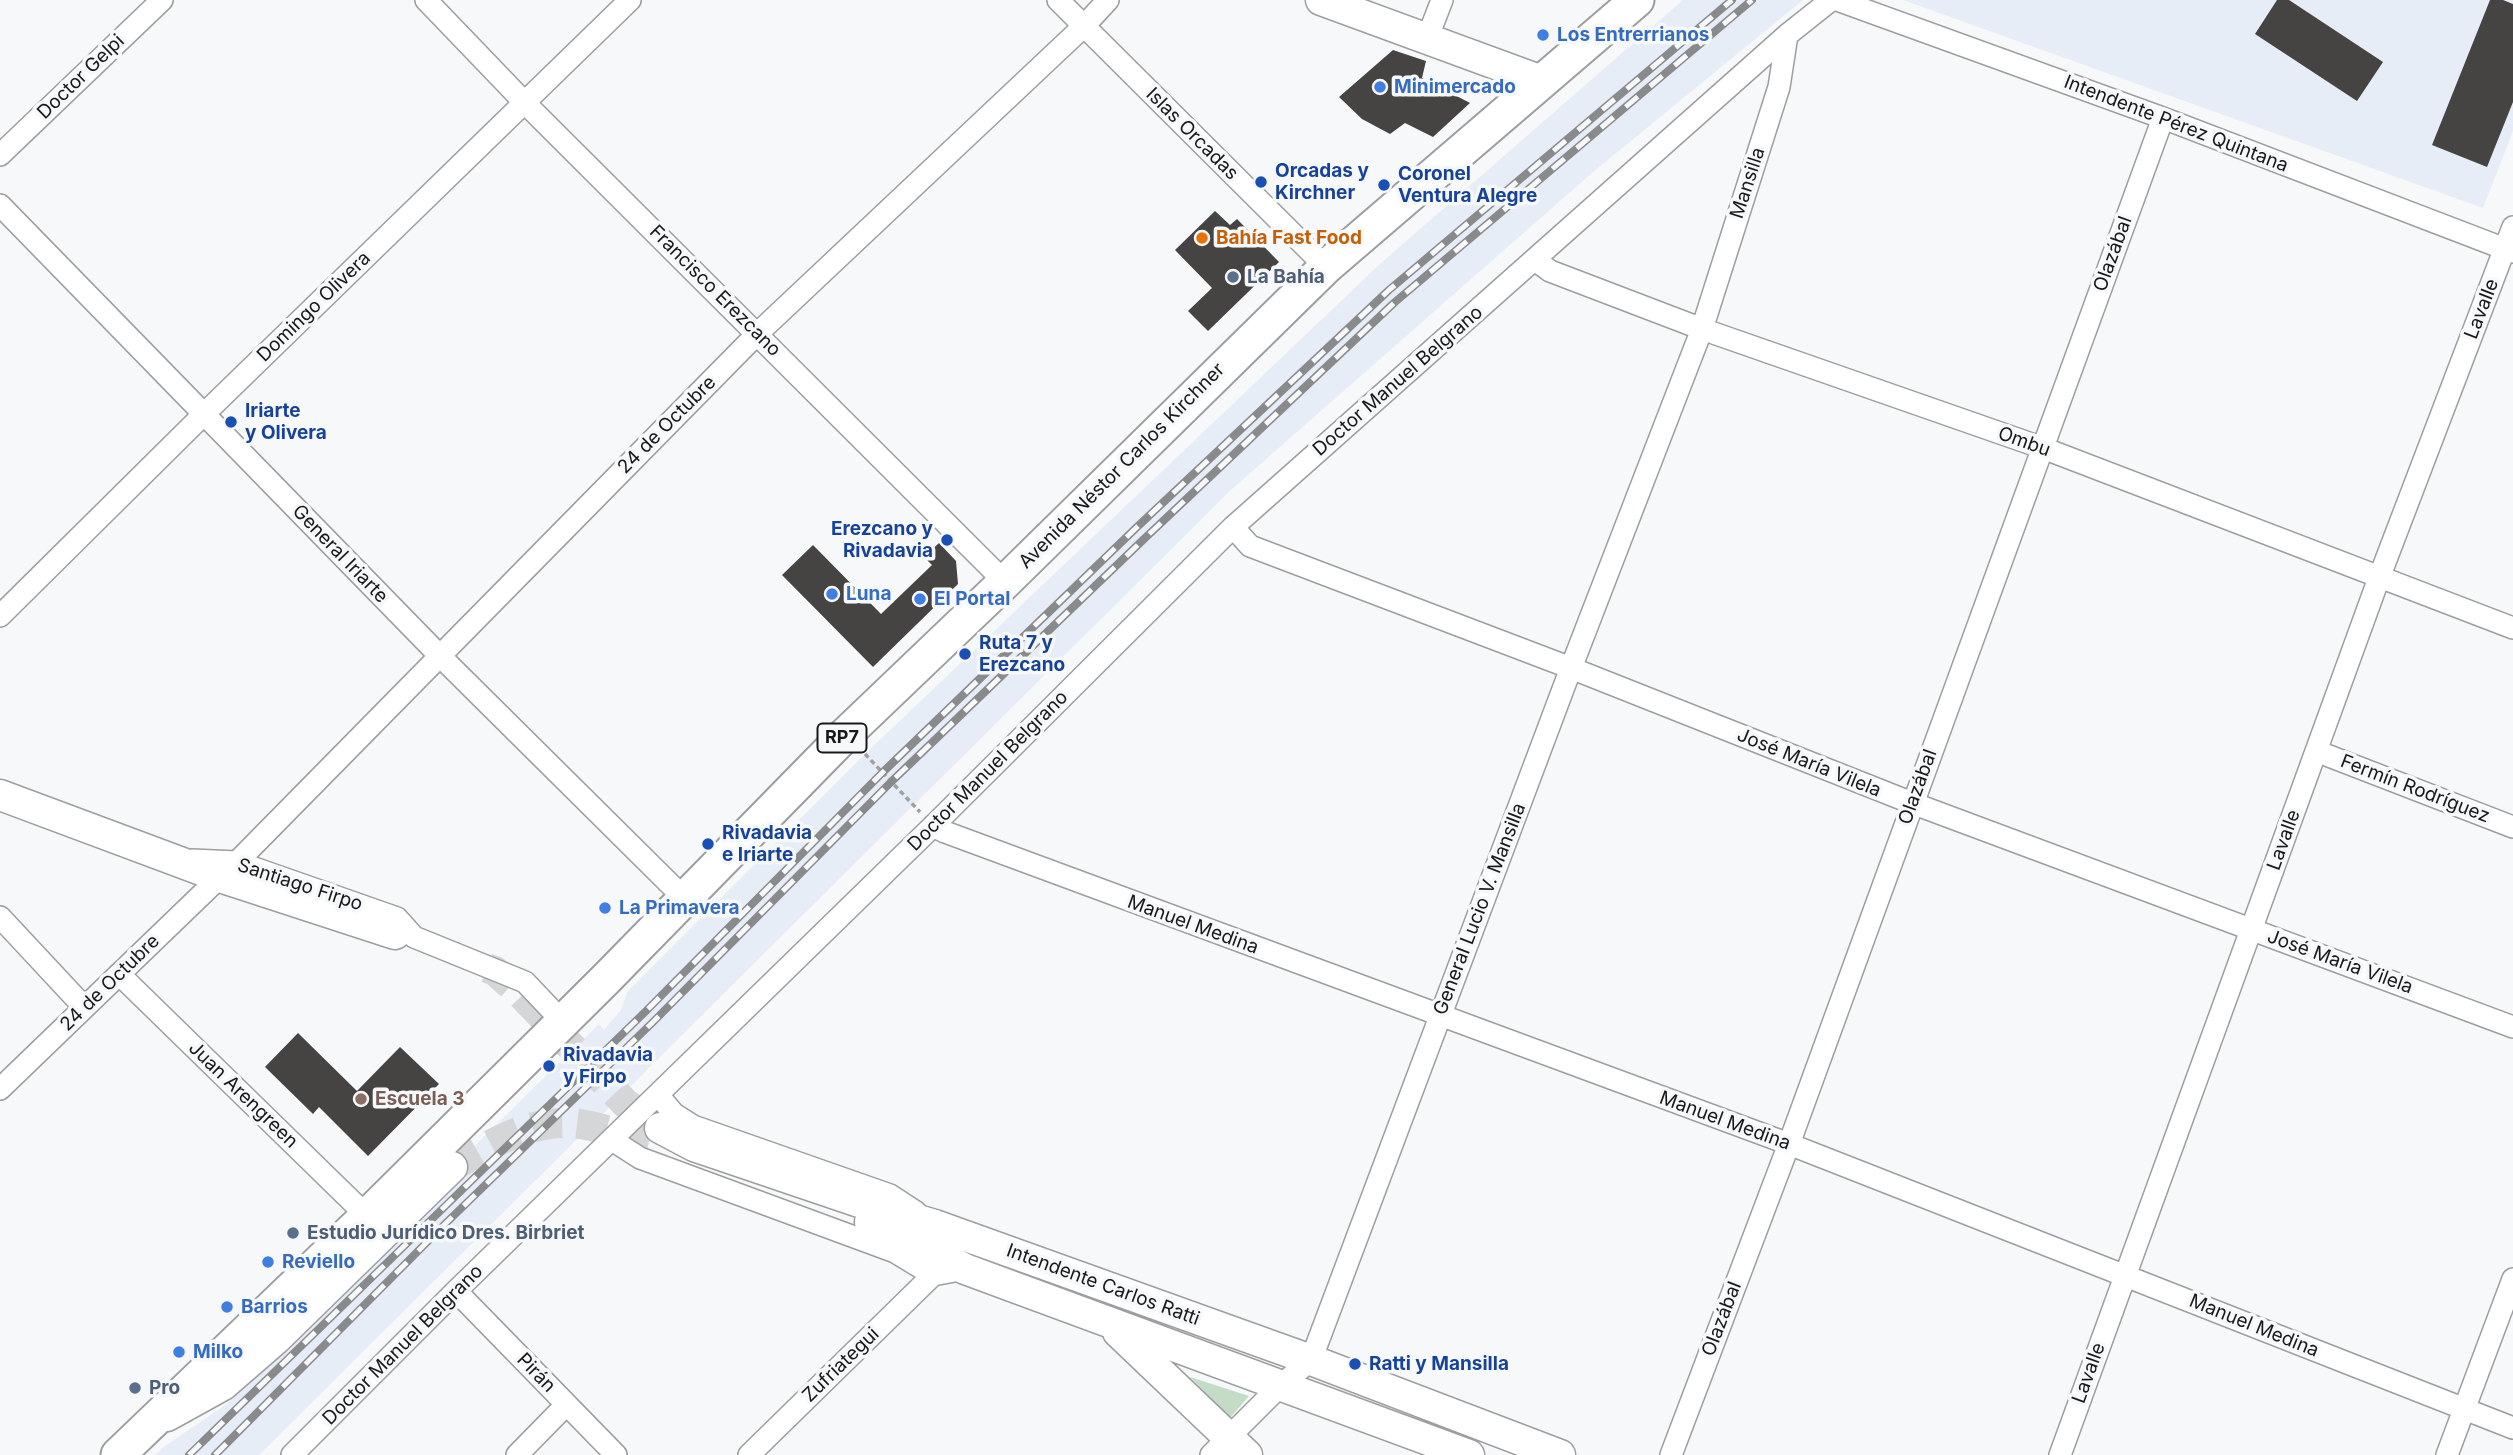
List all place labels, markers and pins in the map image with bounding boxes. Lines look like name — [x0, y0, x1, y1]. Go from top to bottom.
place label: Los Entrerrianos — [1557, 24, 1710, 46]
marker: Los Entrerrianos — [1535, 27, 1551, 43]
place label: Minimercado — [1394, 76, 1516, 98]
marker: Minimercado — [1372, 79, 1388, 95]
place label: Orcadas y Kirchner — [1275, 160, 1369, 204]
place label: Coronel Ventura Alegre — [1398, 163, 1537, 207]
marker: Orcadas y Kirchner — [1253, 174, 1269, 190]
marker: Coronel Ventura Alegre — [1376, 177, 1392, 193]
place label: Bahía Fast Food — [1216, 227, 1362, 249]
marker: Bahía Fast Food — [1194, 230, 1210, 246]
place label: La Bahía — [1247, 266, 1325, 288]
marker: La Bahía — [1225, 269, 1241, 285]
place label: Iriarte y Olivera — [245, 400, 327, 444]
marker: Iriarte y Olivera — [223, 414, 239, 430]
place label: Erezcano y Rivadavia — [831, 518, 933, 562]
marker: Erezcano y Rivadavia — [939, 532, 955, 548]
place label: Luna — [846, 583, 891, 605]
marker: Luna — [824, 586, 840, 602]
place label: El Portal — [934, 588, 1010, 610]
marker: El Portal — [912, 591, 928, 607]
place label: Ruta 7 y Erezcano — [979, 632, 1065, 676]
marker: Ruta 7 y Erezcano — [957, 646, 973, 662]
place label: Rivadavia e Iriarte — [722, 822, 812, 866]
marker: Rivadavia e Iriarte — [700, 836, 716, 852]
place label: La Primavera — [619, 897, 740, 919]
marker: La Primavera — [597, 900, 613, 916]
place label: Rivadavia y Firpo — [563, 1044, 653, 1088]
marker: Rivadavia y Firpo — [541, 1058, 557, 1074]
place label: Escuela 3 — [375, 1088, 464, 1110]
marker: Escuela 3 — [353, 1091, 369, 1107]
place label: Estudio Jurídico Dres. Birbriet — [307, 1222, 584, 1244]
marker: Estudio Jurídico Dres. Birbriet — [285, 1225, 301, 1241]
place label: Reviello — [282, 1251, 355, 1273]
marker: Reviello — [260, 1254, 276, 1270]
place label: Barrios — [241, 1296, 308, 1318]
marker: Barrios — [219, 1299, 235, 1315]
place label: Milko — [193, 1341, 243, 1363]
marker: Milko — [171, 1344, 187, 1360]
place label: Ratti y Mansilla — [1369, 1353, 1509, 1375]
marker: Ratti y Mansilla — [1347, 1356, 1363, 1372]
place label: Pro — [149, 1377, 180, 1399]
marker: Pro — [127, 1380, 143, 1396]

